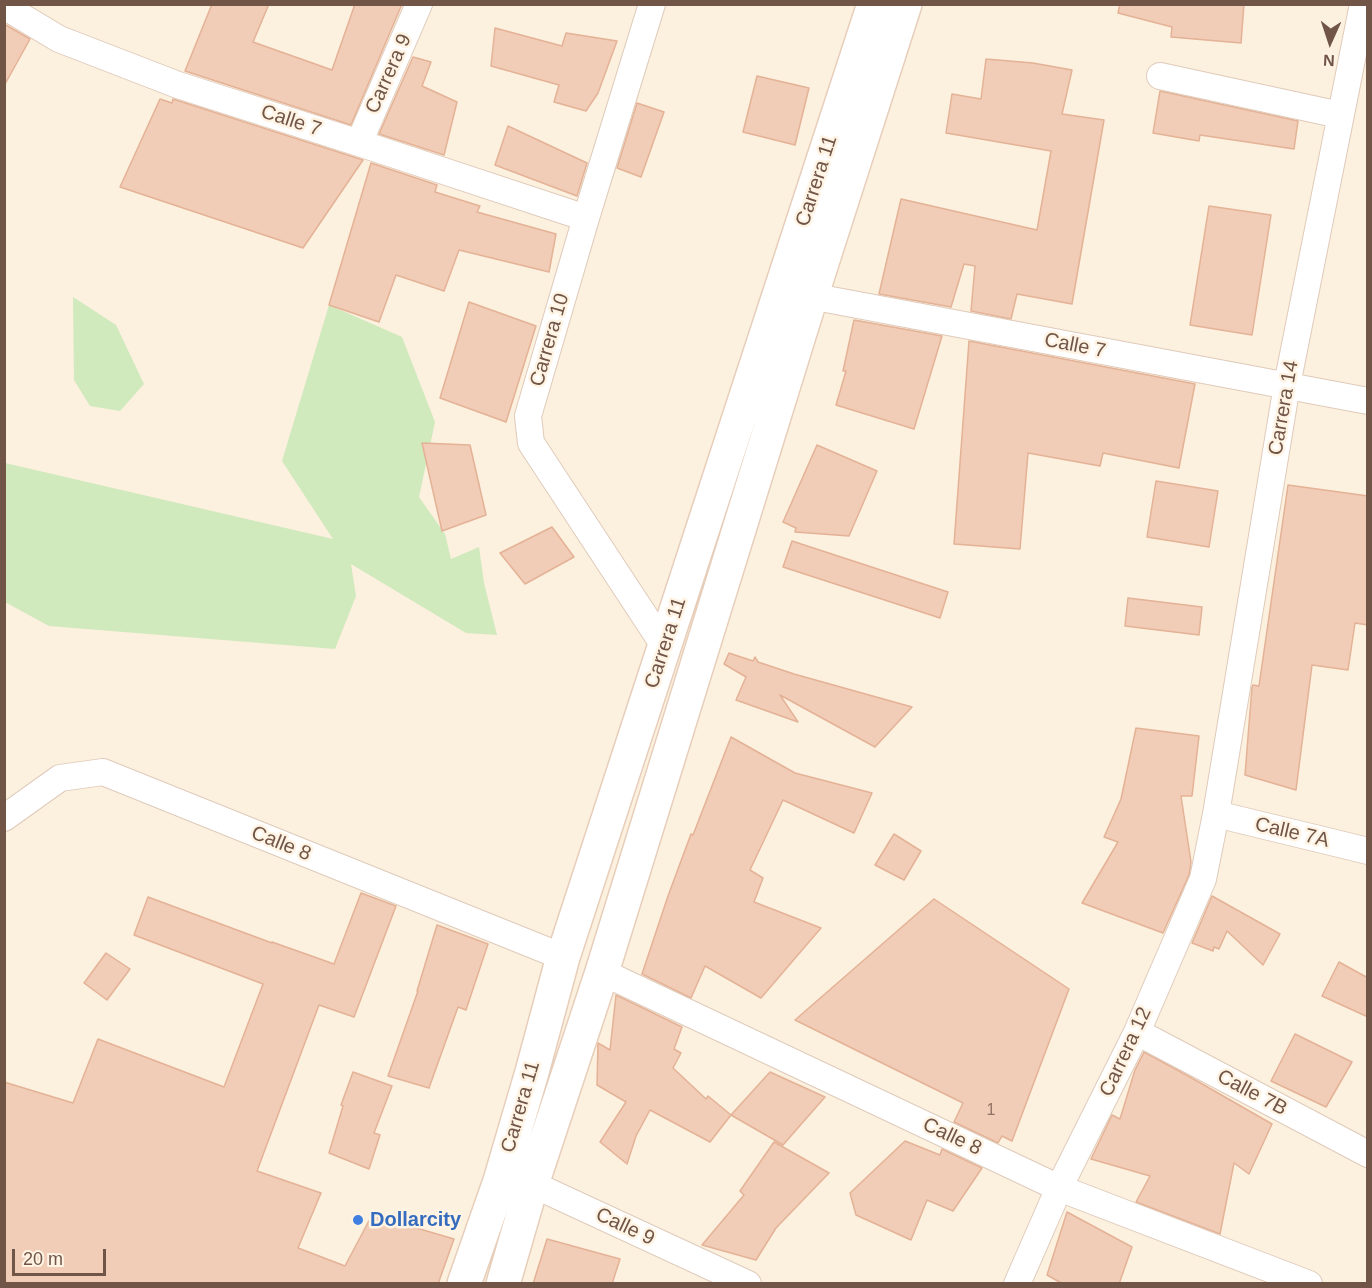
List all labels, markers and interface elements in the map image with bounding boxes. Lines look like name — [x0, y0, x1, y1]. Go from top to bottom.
north arrow — [1300, 12, 1360, 72]
street label: Carrera 9 — [361, 31, 417, 117]
text: N — [1323, 52, 1335, 69]
street label: Calle 7 — [258, 100, 324, 142]
street label: Carrera 11 — [791, 133, 843, 229]
street label: Carrera 10 — [525, 291, 575, 389]
street label: Calle 7 — [1042, 328, 1108, 364]
street label: Carrera 14 — [1264, 359, 1304, 457]
street label: Carrera 11 — [640, 595, 692, 691]
street label: Calle 7A — [1252, 813, 1332, 853]
street label: Calle 8 — [248, 821, 314, 867]
street label: Carrera 12 — [1095, 1004, 1157, 1100]
street label: Carrera 11 — [496, 1058, 546, 1156]
street label: Calle 7B — [1213, 1065, 1291, 1121]
house number: 1 — [987, 1101, 995, 1121]
street label: Calle 8 — [919, 1113, 985, 1161]
street label: Calle 9 — [592, 1203, 658, 1251]
place label: Dollarcity — [370, 1208, 461, 1232]
marker: Dollarcity — [351, 1213, 365, 1227]
scale bar — [15, 1237, 110, 1275]
text: 20 m — [23, 1249, 63, 1269]

